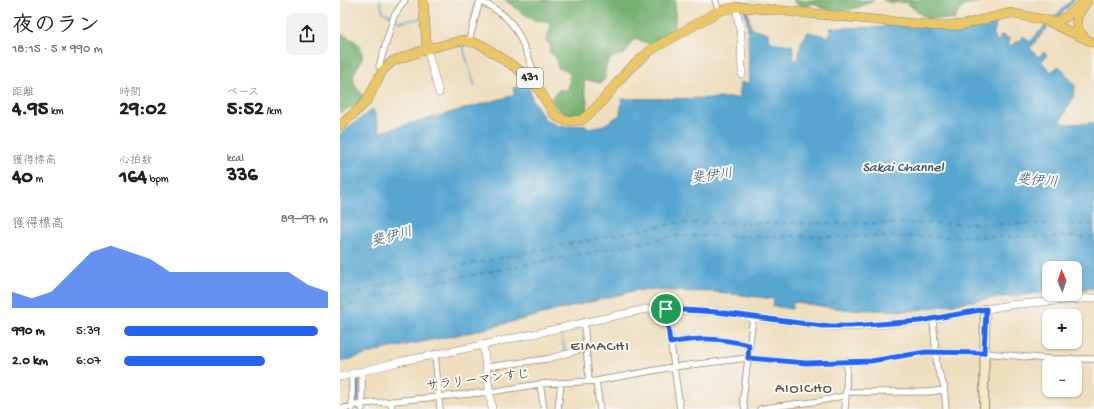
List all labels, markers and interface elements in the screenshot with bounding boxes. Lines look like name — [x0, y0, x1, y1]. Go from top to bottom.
button: share — [286, 13, 328, 55]
text: 夜のラン — [12, 14, 100, 40]
text: 18:15 · 5 × 990 m — [12, 42, 103, 57]
road number: 431 — [517, 68, 543, 88]
text: 距離 — [12, 87, 34, 99]
text: 時間 — [119, 87, 141, 99]
text: ペース — [227, 87, 259, 99]
text: 4.95 — [12, 99, 48, 122]
text: 29:02 — [119, 99, 167, 122]
text: 5:52 — [227, 99, 264, 122]
text: km — [48, 106, 64, 118]
text: /km — [264, 106, 282, 118]
text: kcal — [227, 153, 244, 165]
text: 獲得標高 — [12, 155, 56, 167]
text: 心拍数 — [119, 155, 152, 167]
water label: Sakai Channel — [862, 160, 944, 177]
text: 336 — [227, 165, 258, 188]
water label: 斐伊川 — [690, 165, 734, 188]
text: 40 — [12, 167, 33, 190]
text: 164 — [119, 167, 147, 190]
water label: 斐伊川 — [1015, 171, 1059, 192]
text: m — [33, 174, 43, 186]
text: bpm — [147, 174, 169, 186]
text: 89–97 m — [281, 212, 328, 227]
text: 獲得標高 — [12, 217, 64, 232]
water label: 斐伊川 — [369, 223, 414, 252]
north arrow — [1042, 261, 1082, 301]
map controls — [1042, 261, 1082, 397]
pin — [649, 292, 683, 326]
icon: arrive — [655, 298, 677, 320]
button: + — [1042, 309, 1082, 349]
text: 990 m — [12, 324, 45, 339]
text: 5:39 — [76, 324, 100, 339]
district label: EIMACHI — [570, 338, 630, 356]
text: 2.0 km — [12, 354, 48, 369]
text: 6:07 — [76, 354, 101, 369]
button: − — [1042, 357, 1082, 397]
street label: サラリーマンすじ — [425, 367, 531, 395]
district label: AIOICHO — [775, 380, 833, 398]

